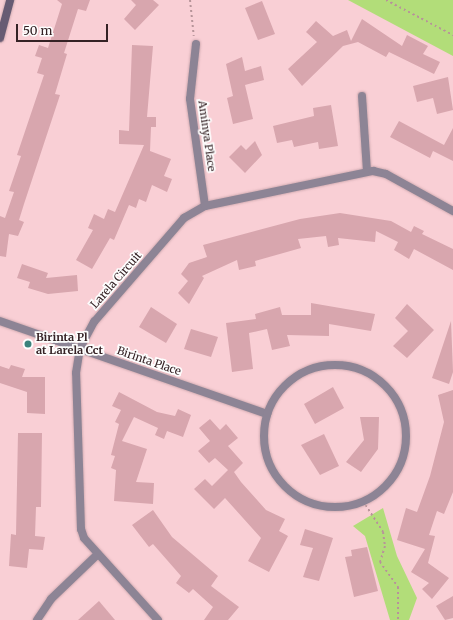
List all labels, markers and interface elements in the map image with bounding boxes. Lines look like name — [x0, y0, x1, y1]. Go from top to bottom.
scale bar — [18, 16, 110, 42]
text: 50 m — [23, 23, 52, 38]
street label: Aminya Place — [195, 100, 219, 172]
street label: Larela Circuit — [88, 249, 144, 311]
place label: Birinta Pl at Larela Cct — [36, 331, 103, 357]
marker: Birinta Pl at Larela Cct — [23, 339, 33, 349]
street label: Birinta Place — [115, 344, 183, 378]

